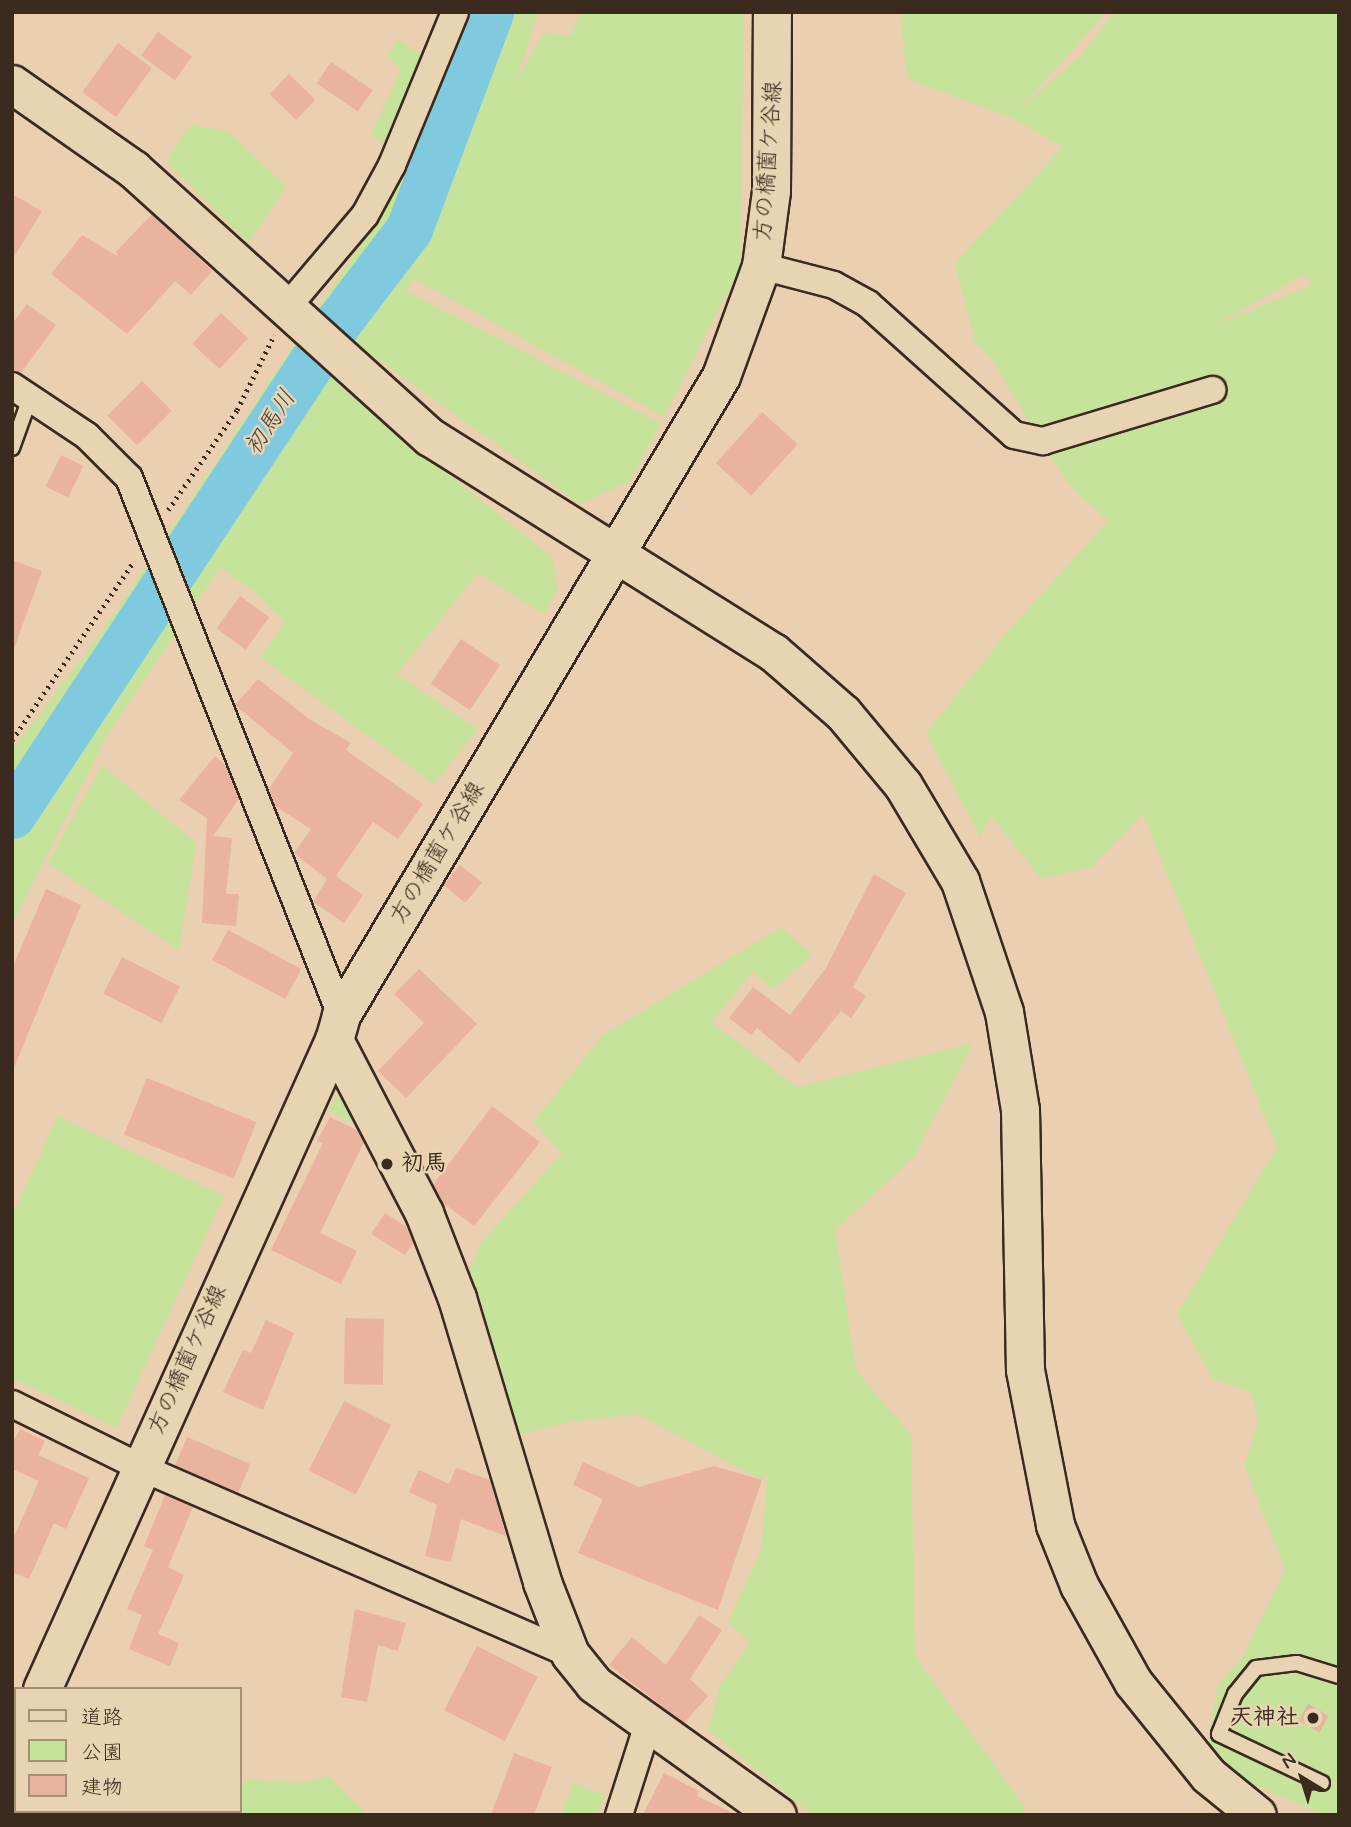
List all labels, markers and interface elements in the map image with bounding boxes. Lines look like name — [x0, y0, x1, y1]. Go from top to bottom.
street label: 方の橋薗ケ谷線 — [750, 80, 788, 242]
water label: 初馬川 — [239, 385, 303, 461]
street label: 方の橋薗ケ谷線 — [385, 777, 491, 929]
place label: 初馬 — [401, 1150, 447, 1178]
marker: 初馬 — [379, 1156, 395, 1172]
street label: 方の橋薗ケ谷線 — [143, 1281, 233, 1439]
legend — [14, 1687, 242, 1813]
text: 道路 — [81, 1704, 123, 1732]
place label: 天神社 — [1230, 1704, 1299, 1732]
marker: 天神社 — [1305, 1710, 1321, 1726]
text: 公園 — [81, 1739, 123, 1767]
north arrow — [1267, 1743, 1337, 1813]
text: N — [1276, 1747, 1301, 1775]
text: 建物 — [81, 1774, 123, 1802]

